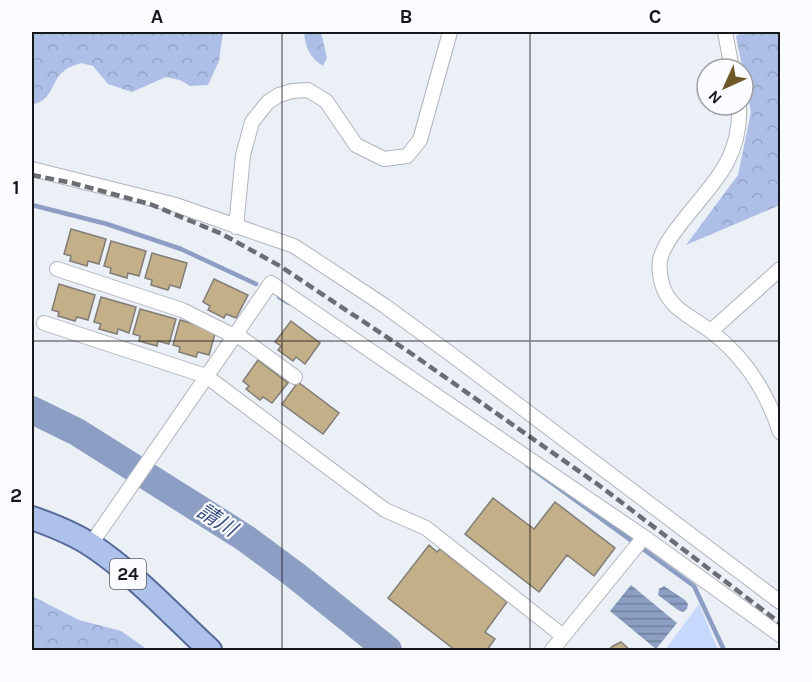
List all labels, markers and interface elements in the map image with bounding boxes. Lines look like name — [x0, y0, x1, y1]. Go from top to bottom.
text: A — [151, 5, 164, 28]
text: B — [400, 5, 412, 28]
text: C — [649, 5, 661, 28]
north arrow — [695, 57, 755, 117]
text: N — [704, 86, 726, 108]
text: 1 — [12, 176, 20, 199]
text: 2 — [10, 484, 22, 507]
water label: 請川 — [193, 499, 243, 542]
road number: 24 — [110, 559, 146, 589]

